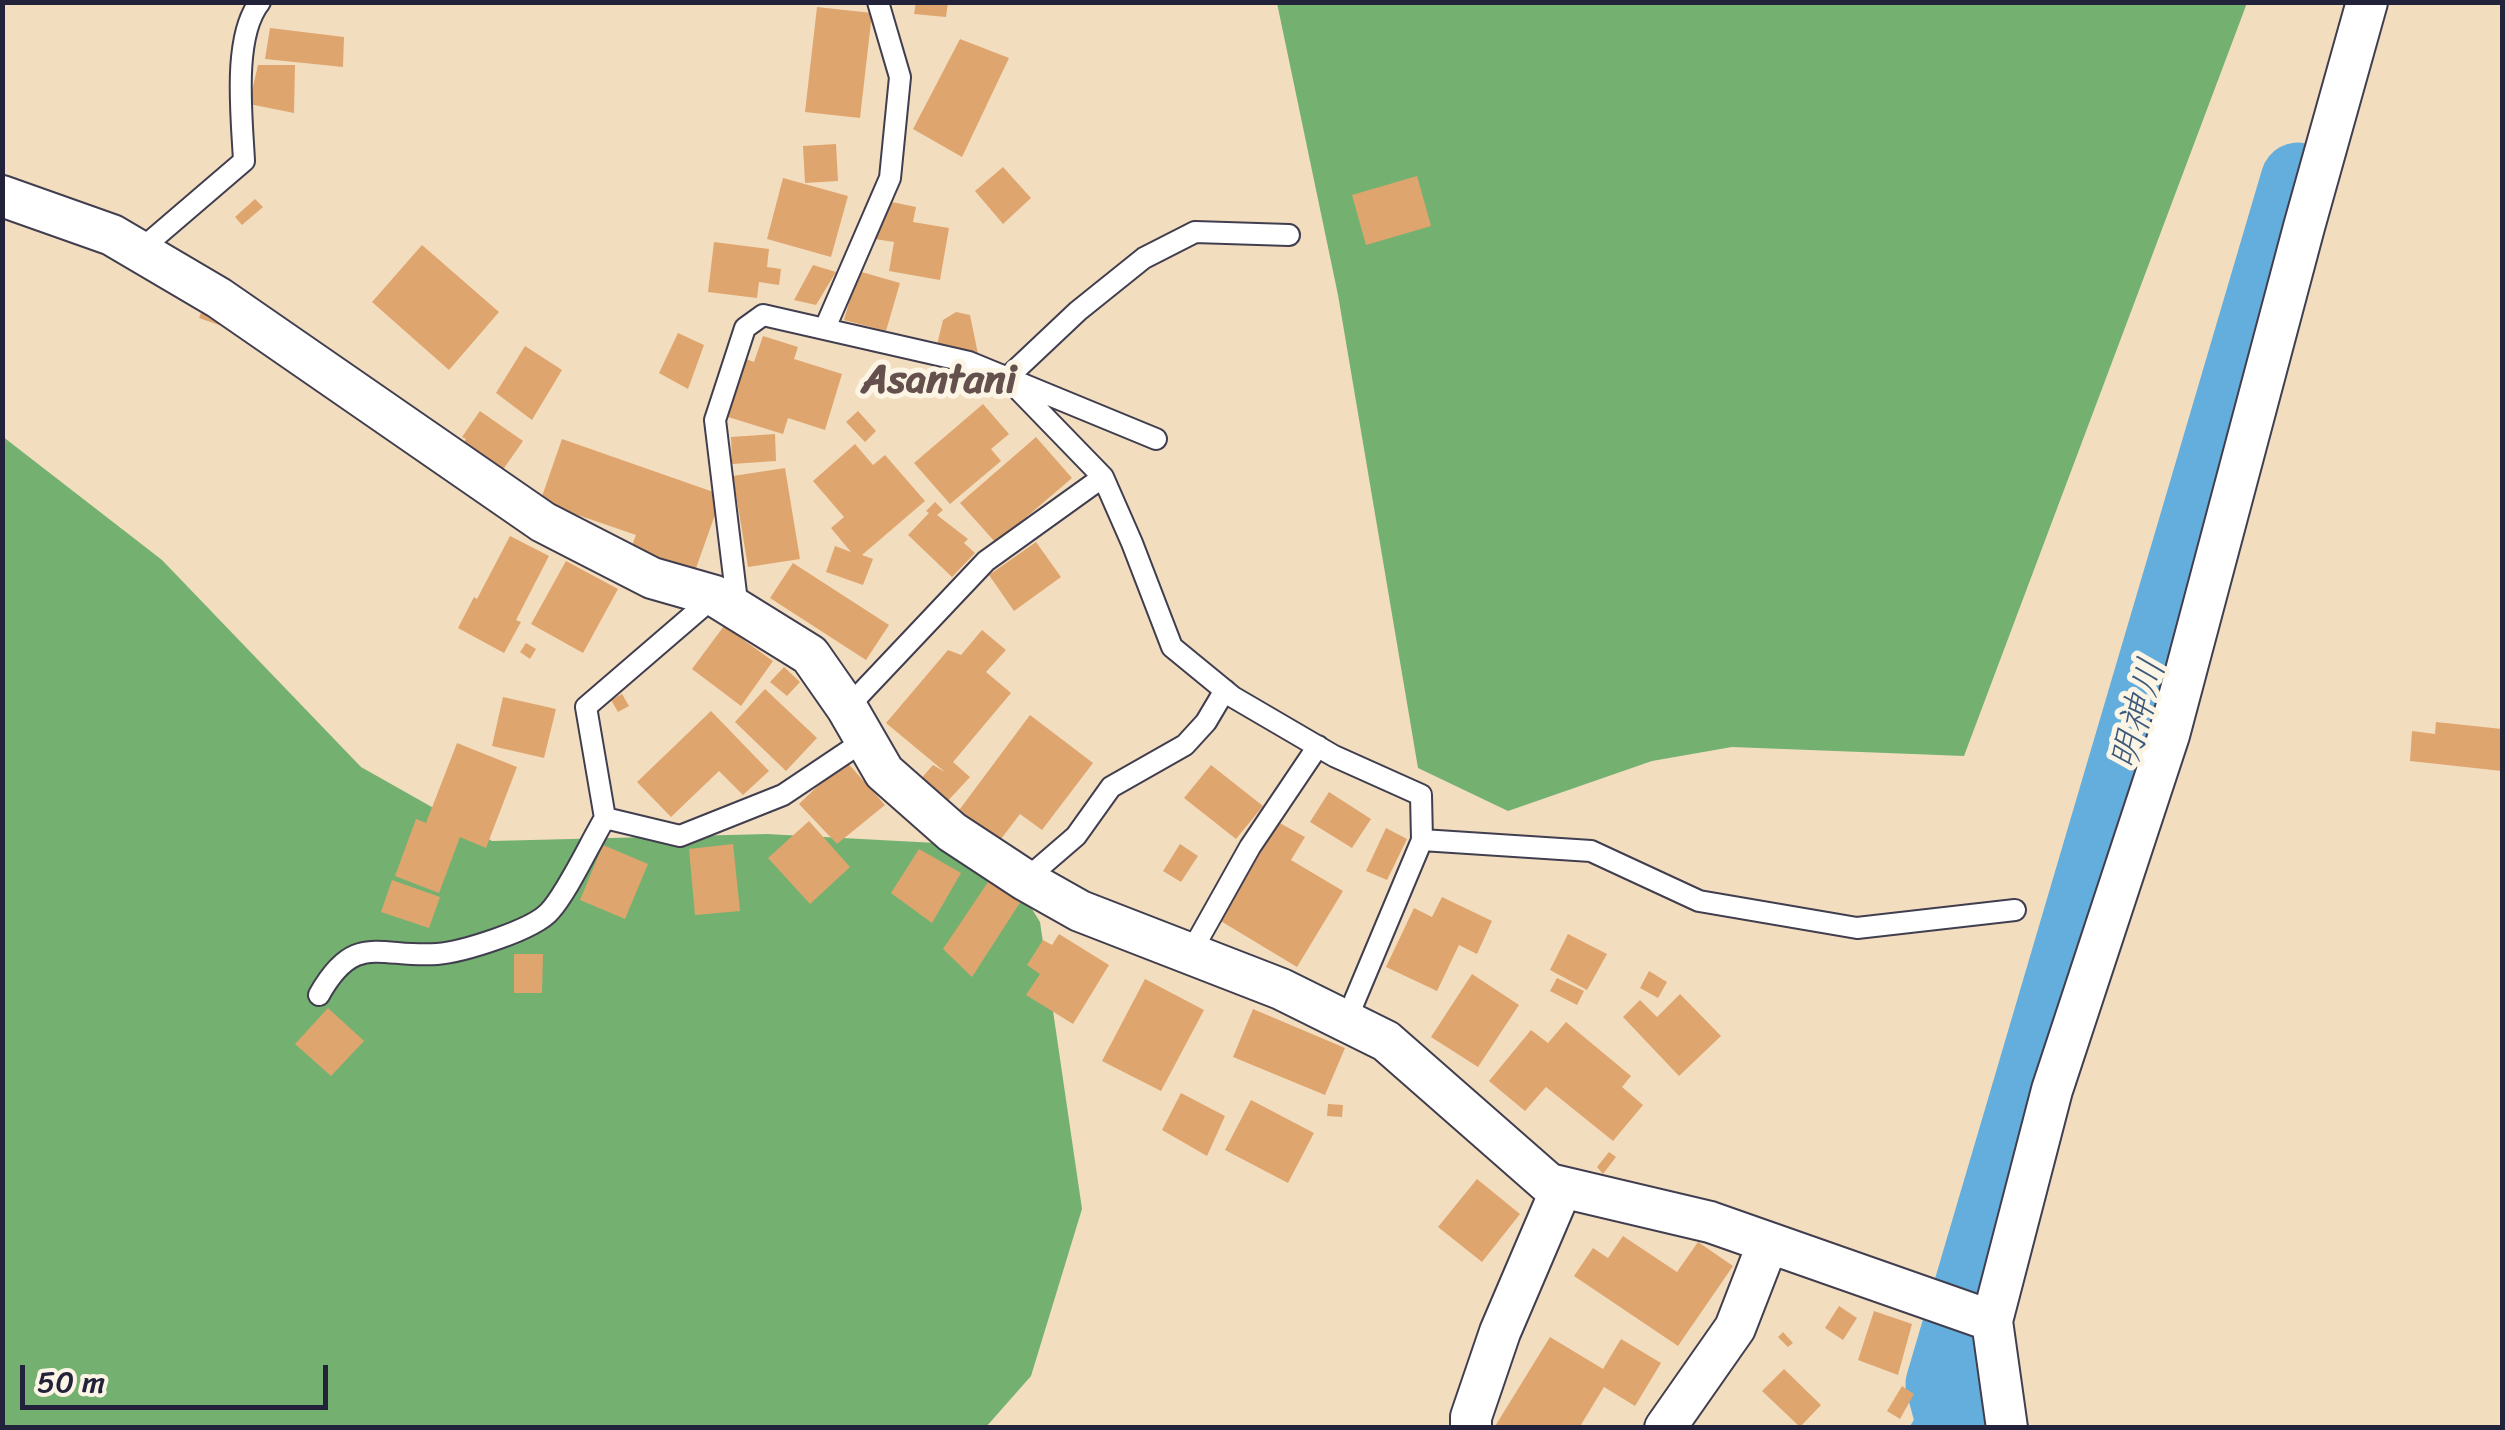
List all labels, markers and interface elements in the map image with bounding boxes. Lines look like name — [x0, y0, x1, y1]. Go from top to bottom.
district label: Asantani — [861, 358, 1017, 406]
water label: 明神川 — [2102, 654, 2178, 776]
scale bar — [25, 1345, 332, 1407]
text: 50 m — [37, 1355, 105, 1409]

